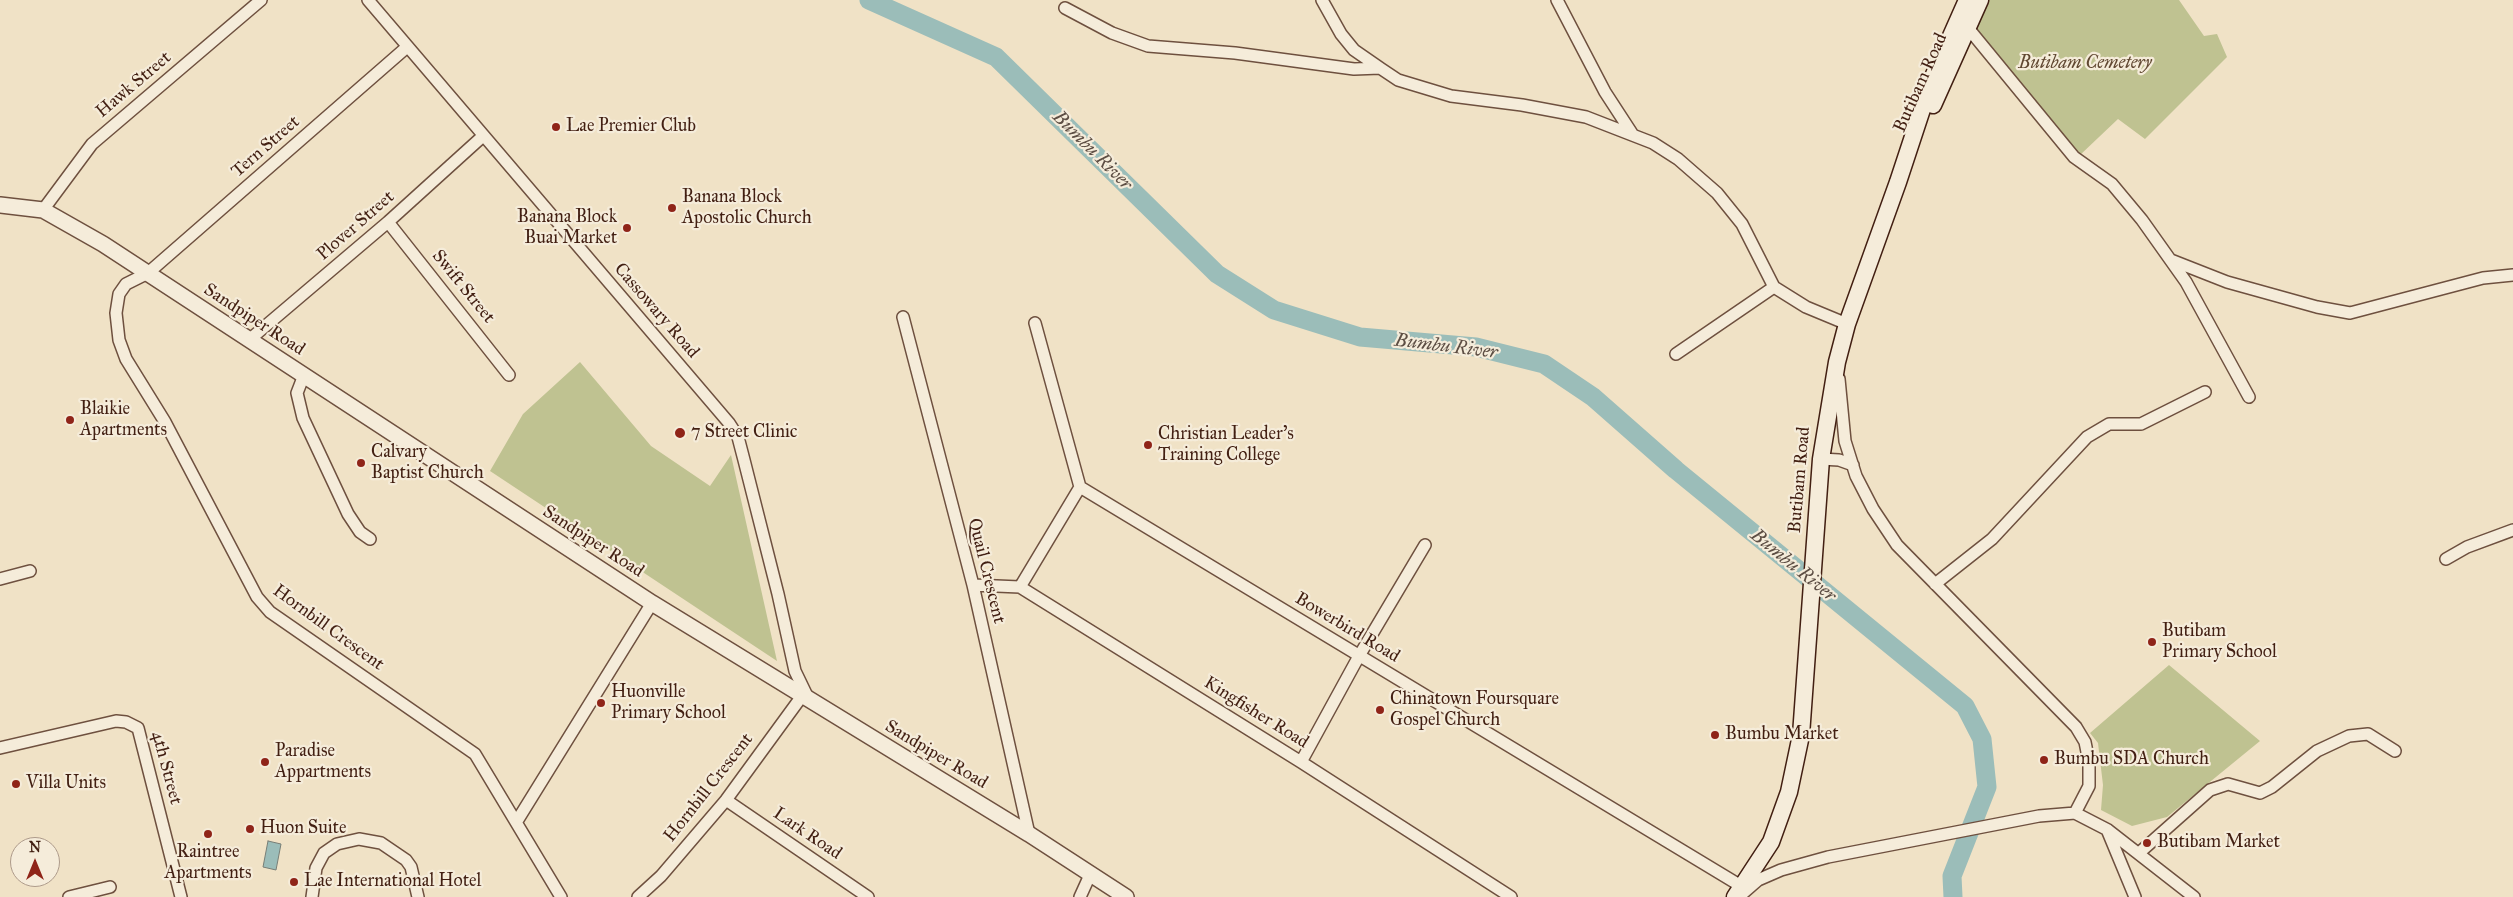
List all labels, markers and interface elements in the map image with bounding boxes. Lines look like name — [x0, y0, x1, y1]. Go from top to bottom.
street label: Butibam Road — [1889, 30, 1953, 136]
street label: Hawk Street — [92, 47, 176, 123]
park label: Butibam Cemetery — [2018, 53, 2152, 75]
water label: Bumbu River — [1047, 106, 1137, 196]
street label: Tern Street — [227, 111, 305, 183]
place label: Lae Premier Club — [566, 116, 696, 138]
marker: Lae Premier Club — [550, 121, 562, 133]
street label: Plover Street — [313, 187, 399, 265]
place label: Banana Block Apostolic Church — [682, 187, 812, 230]
marker: Banana Block Apostolic Church — [666, 202, 678, 214]
place label: Banana Block Buai Market — [517, 207, 617, 250]
marker: Banana Block Buai Market — [621, 222, 633, 234]
street label: Swift Street — [427, 246, 499, 328]
street label: Cassowary Road — [609, 259, 703, 363]
street label: Sandpiper Road — [199, 279, 309, 361]
water label: Bumbu River — [1393, 329, 1499, 365]
place label: Blaikie Apartments — [80, 399, 167, 442]
marker: Blaikie Apartments — [64, 414, 76, 426]
place label: 7 Street Clinic — [691, 422, 797, 444]
place label: Christian Leader's Training College — [1158, 424, 1294, 466]
marker: 7 Street Clinic — [673, 426, 687, 440]
street label: Butibam Road — [1785, 426, 1815, 534]
marker: Christian Leader's Training College — [1142, 439, 1154, 451]
place label: Calvary Baptist Church — [371, 442, 484, 484]
marker: Calvary Baptist Church — [355, 457, 367, 469]
street label: Sandpiper Road — [538, 501, 648, 583]
street label: Quail Crescent — [962, 516, 1010, 626]
water label: Bumbu River — [1746, 525, 1840, 607]
street label: Hornbill Crescent — [268, 580, 388, 676]
street label: Bowerbird Road — [1291, 588, 1403, 668]
place label: Butibam Primary School — [2162, 621, 2277, 664]
marker: Butibam Primary School — [2146, 636, 2158, 648]
street label: Kingfisher Road — [1200, 672, 1312, 754]
place label: Huonville Primary School — [611, 682, 726, 724]
place label: Chinatown Foursquare Gospel Church — [1390, 689, 1559, 732]
marker: Huonville Primary School — [595, 697, 607, 709]
marker: Chinatown Foursquare Gospel Church — [1374, 704, 1386, 716]
street label: Sandpiper Road — [881, 716, 991, 794]
place label: Bumbu Market — [1725, 724, 1839, 746]
street label: 4th Street — [146, 729, 186, 807]
street label: Hornbill Crescent — [660, 729, 758, 847]
marker: Bumbu Market — [1709, 729, 1721, 741]
place label: Paradise Appartments — [275, 741, 371, 784]
place label: Bumbu SDA Church — [2054, 749, 2209, 771]
marker: Bumbu SDA Church — [2038, 754, 2050, 766]
marker: Paradise Appartments — [259, 756, 271, 768]
place label: Villa Units — [26, 773, 106, 795]
marker: Villa Units — [10, 778, 22, 790]
street label: Lark Road — [769, 803, 845, 865]
place label: Huon Suite — [260, 818, 346, 840]
marker: Huon Suite — [244, 823, 256, 835]
marker: Raintree Apartments — [202, 828, 214, 840]
place label: Butibam Market — [2157, 832, 2280, 854]
north arrow — [10, 837, 60, 887]
marker: Butibam Market — [2141, 837, 2153, 849]
text: N — [29, 839, 41, 856]
place label: Raintree Apartments — [164, 842, 252, 884]
place label: Lae International Hotel — [304, 871, 481, 893]
marker: Lae International Hotel — [288, 876, 300, 888]

